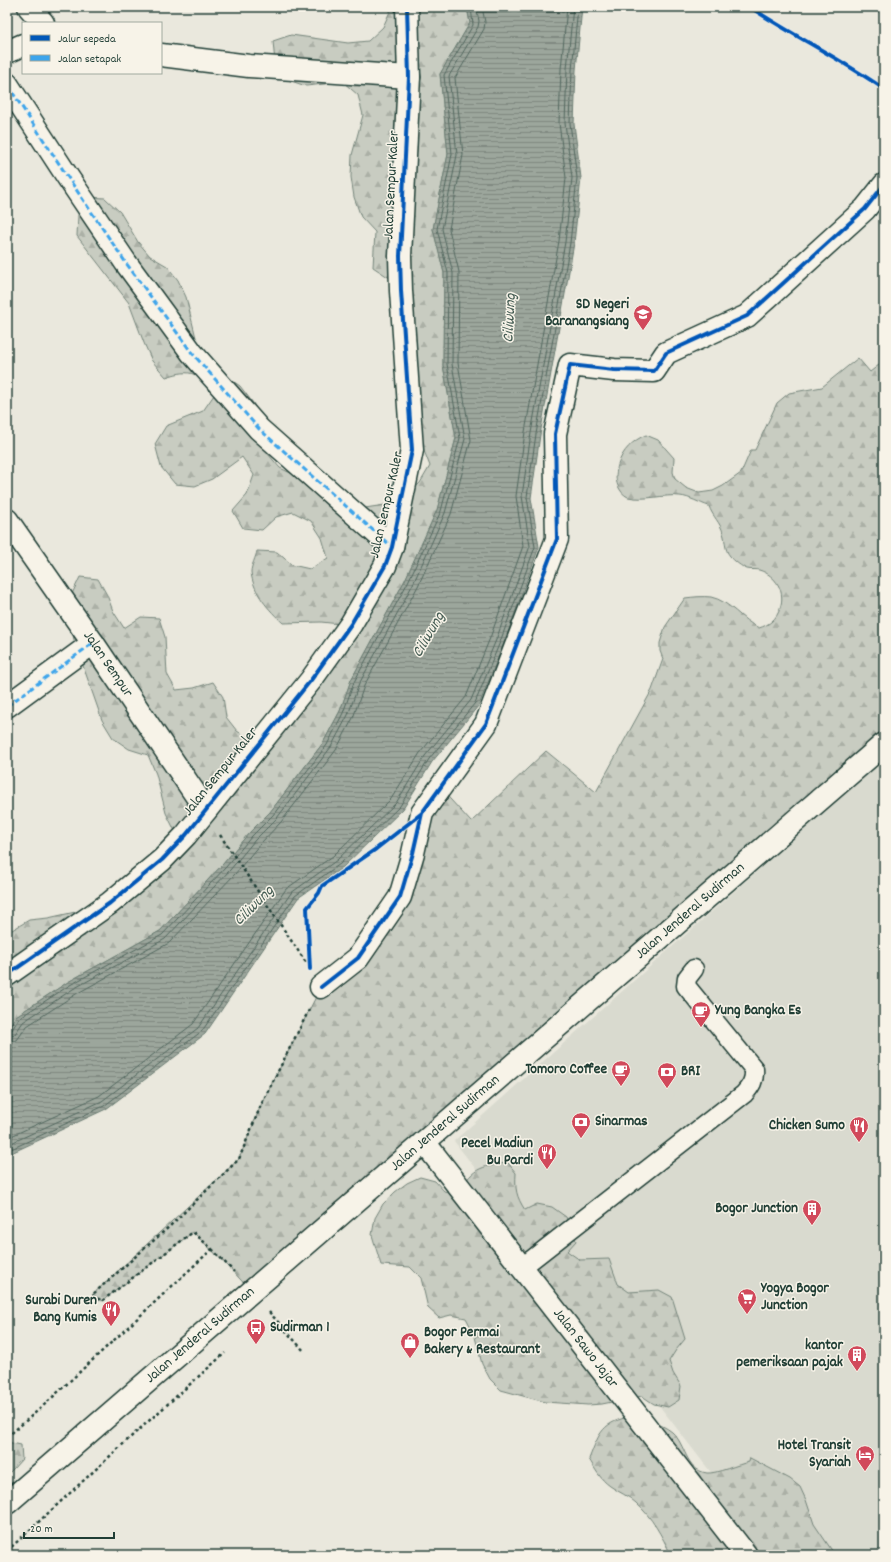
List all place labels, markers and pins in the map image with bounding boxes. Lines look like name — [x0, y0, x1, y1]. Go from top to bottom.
place label: SD Negeri Baranangsiang — [545, 294, 629, 333]
school or university icon: SD Negeri Baranangsiang — [632, 303, 654, 331]
cafe icon: Yung Bangka Es — [690, 1000, 712, 1028]
place label: Yung Bangka Es — [714, 1000, 801, 1022]
place label: Tomoro Coffee — [526, 1059, 607, 1081]
cafe icon: Tomoro Coffee — [610, 1059, 632, 1087]
bank icon: BRI — [656, 1061, 678, 1089]
place label: BRI — [681, 1061, 700, 1083]
bank icon: Sinarmas — [570, 1111, 592, 1139]
place label: Sinarmas — [595, 1111, 648, 1133]
place label: Chicken Sumo — [769, 1115, 845, 1137]
restaurant icon: Chicken Sumo — [848, 1115, 870, 1143]
place label: Pecel Madiun Bu Pardi — [461, 1133, 533, 1172]
restaurant icon: Pecel Madiun Bu Pardi — [536, 1142, 558, 1170]
place label: Bogor Junction — [715, 1198, 798, 1220]
building icon: Bogor Junction — [801, 1198, 823, 1226]
place label: Yogya Bogor Junction — [760, 1278, 829, 1317]
supermarket icon: Yogya Bogor Junction — [736, 1287, 758, 1315]
place label: Surabi Duren Bang Kumis — [25, 1290, 97, 1329]
restaurant icon: Surabi Duren Bang Kumis — [100, 1299, 122, 1327]
bus stop icon: Sudirman 1 — [245, 1317, 267, 1345]
place label: Sudirman 1 — [270, 1317, 329, 1339]
place label: Bogor Permai Bakery & Restaurant — [424, 1322, 541, 1361]
shop icon: Bogor Permai Bakery & Restaurant — [399, 1331, 421, 1359]
place label: kantor pemeriksaan pajak — [736, 1335, 843, 1374]
building icon: kantor pemeriksaan pajak — [846, 1344, 868, 1372]
place label: Hotel Transit Syariah — [777, 1435, 851, 1474]
hotel icon: Hotel Transit Syariah — [854, 1444, 876, 1472]

